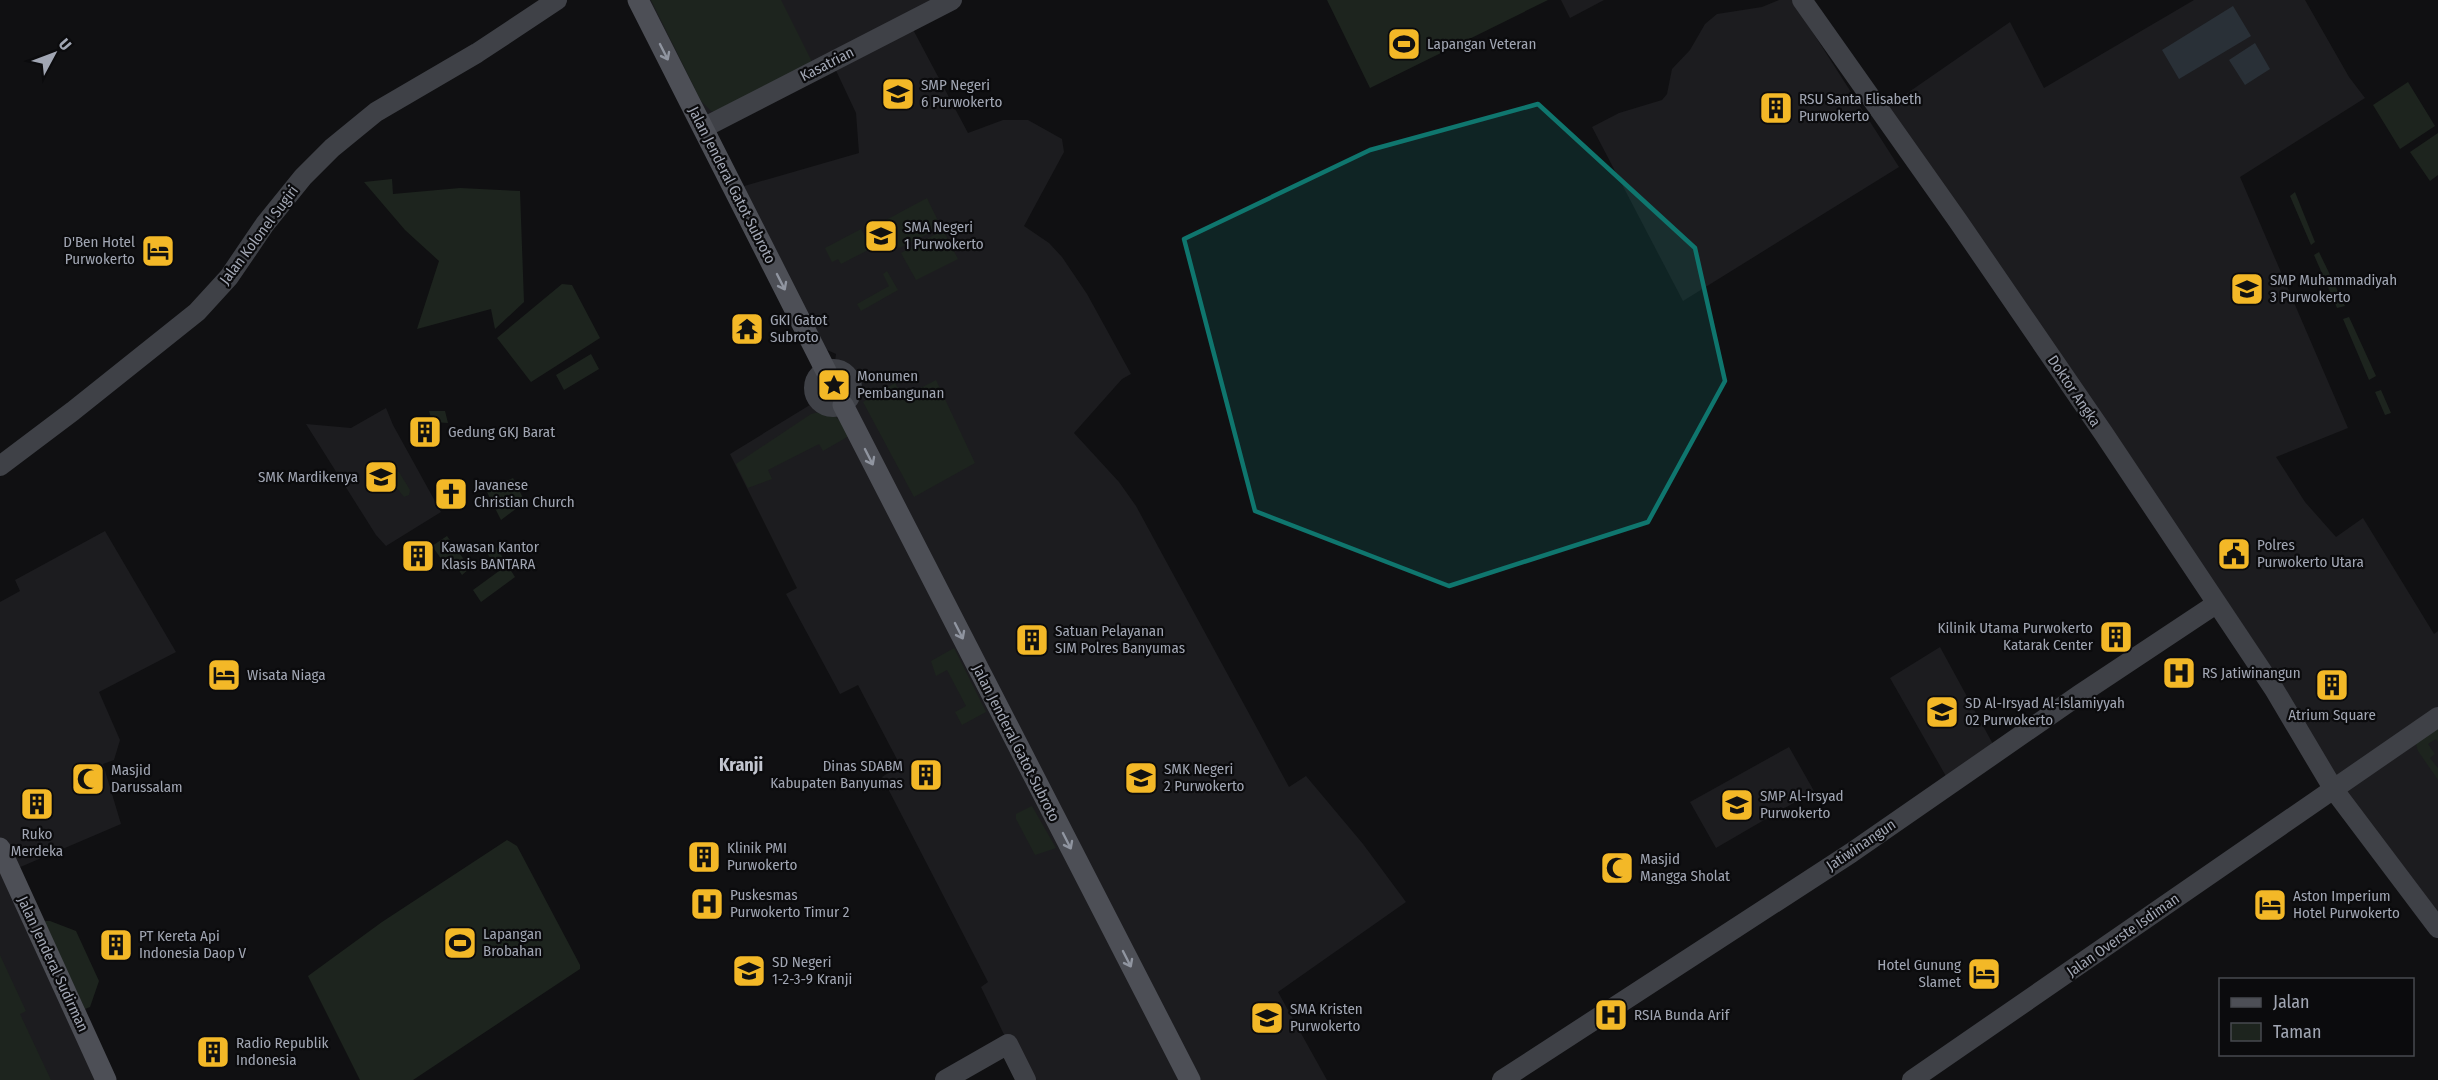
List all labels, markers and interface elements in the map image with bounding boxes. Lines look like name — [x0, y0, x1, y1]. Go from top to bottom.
north arrow — [24, 24, 84, 84]
sports icon: Lapangan Veteran — [1386, 26, 1422, 62]
text: U — [55, 35, 75, 54]
place label: Lapangan Veteran — [1427, 35, 1536, 53]
one-way arrow — [658, 43, 670, 60]
street label: Kasatrian — [797, 43, 857, 85]
school or university icon: SMP Negeri 6 Purwokerto — [880, 76, 916, 112]
place label: SMP Negeri 6 Purwokerto — [921, 76, 1002, 111]
building icon: RSU Santa Elisabeth Purwokerto — [1758, 90, 1794, 126]
place label: RSU Santa Elisabeth Purwokerto — [1799, 90, 1922, 125]
street label: Jalan Jenderal Gatot Subroto — [685, 104, 780, 267]
street label: Jalan Kolonel Sugiri — [216, 182, 302, 288]
school or university icon: SMA Negeri 1 Purwokerto — [863, 218, 899, 254]
place label: SMA Negeri 1 Purwokerto — [904, 218, 984, 253]
place label: D'Ben Hotel Purwokerto — [63, 233, 135, 268]
hotel icon: D'Ben Hotel Purwokerto — [140, 233, 176, 269]
school or university icon: SMP Muhammadiyah 3 Purwokerto — [2229, 271, 2265, 307]
place label: SMP Muhammadiyah 3 Purwokerto — [2270, 271, 2397, 306]
one-way arrow — [776, 273, 788, 291]
temple icon: GKI Gatot Subroto — [729, 311, 765, 347]
place label: GKI Gatot Subroto — [770, 311, 828, 346]
street label: Doktor Angka — [2044, 352, 2104, 430]
place icon: Monumen Pembangunan — [816, 367, 852, 403]
place label: Monumen Pembangunan — [857, 367, 944, 402]
building icon: Gedung GKJ Barat — [407, 414, 443, 450]
place label: Gedung GKJ Barat — [448, 423, 555, 441]
one-way arrow — [864, 448, 876, 466]
school or university icon: SMK Mardikenya — [363, 459, 399, 495]
place label: SMK Mardikenya — [258, 468, 358, 486]
church icon: Javanese Christian Church — [433, 476, 469, 512]
place label: Javanese Christian Church — [474, 476, 575, 511]
public building icon: Polres Purwokerto Utara — [2216, 536, 2252, 572]
place label: Polres Purwokerto Utara — [2257, 536, 2364, 571]
building icon: Kawasan Kantor Klasis BANTARA — [400, 538, 436, 574]
place label: Kawasan Kantor Klasis BANTARA — [441, 538, 540, 573]
place label: Kilinik Utama Purwokerto Katarak Center — [1938, 619, 2094, 654]
building icon: Kilinik Utama Purwokerto Katarak Center — [2098, 619, 2134, 655]
one-way arrow — [954, 621, 965, 639]
building icon: Satuan Pelayanan SIM Polres Banyumas — [1014, 622, 1050, 658]
place label: Satuan Pelayanan SIM Polres Banyumas — [1055, 622, 1185, 657]
hospital icon: RS Jatiwinangun — [2161, 655, 2197, 691]
hotel icon: Wisata Niaga — [206, 657, 242, 693]
street label: Jalan Jenderal Gatot Subroto — [969, 662, 1064, 825]
place label: RS Jatiwinangun — [2202, 664, 2301, 682]
place label: Wisata Niaga — [247, 666, 326, 684]
building icon: Atrium Square — [2314, 667, 2350, 703]
school or university icon: SD Al-Irsyad Al-Islamiyyah 02 Purwokerto — [1924, 694, 1960, 730]
place label: SD Al-Irsyad Al-Islamiyyah 02 Purwokerto — [1965, 694, 2125, 729]
place label: Atrium Square — [2288, 706, 2376, 724]
district label: Kranji — [719, 754, 763, 776]
place label: Dinas SDABM Kabupaten Banyumas — [770, 757, 903, 792]
building icon: Dinas SDABM Kabupaten Banyumas — [908, 757, 944, 793]
school or university icon: SMK Negeri 2 Purwokerto — [1123, 760, 1159, 796]
place label: SMK Negeri 2 Purwokerto — [1164, 760, 1245, 795]
mosque icon: Masjid Darussalam — [70, 761, 106, 797]
place label: Masjid Darussalam — [111, 761, 183, 796]
building icon: Ruko Merdeka — [19, 786, 55, 822]
school or university icon: SMP Al-Irsyad Purwokerto — [1719, 787, 1755, 823]
place label: SMP Al-Irsyad Purwokerto — [1760, 787, 1844, 822]
street label: Jatiwinangun — [1823, 815, 1899, 875]
place label: Ruko Merdeka — [11, 825, 63, 860]
one-way arrow — [1062, 832, 1073, 850]
building icon: Klinik PMI Purwokerto — [686, 839, 722, 875]
place label: Klinik PMI Purwokerto — [727, 839, 797, 874]
mosque icon: Masjid Mangga Sholat — [1599, 850, 1635, 886]
place label: Masjid Mangga Sholat — [1640, 850, 1730, 885]
hospital icon: Puskesmas Purwokerto Timur 2 — [689, 886, 725, 922]
place label: Puskesmas Purwokerto Timur 2 — [730, 886, 850, 921]
hotel icon: Aston Imperium Hotel Purwokerto — [2252, 887, 2288, 923]
place label: Aston Imperium Hotel Purwokerto — [2293, 887, 2400, 922]
street label: Jalan Overste Isdiman — [2063, 889, 2183, 981]
street label: Jalan Jenderal Sudirman — [14, 893, 92, 1035]
sports icon: Lapangan Brobahan — [442, 925, 478, 961]
place label: Lapangan Brobahan — [483, 925, 542, 960]
building icon: PT Kereta Api Indonesia Daop V — [98, 927, 134, 963]
place label: PT Kereta Api Indonesia Daop V — [139, 927, 246, 962]
one-way arrow — [1122, 949, 1134, 967]
school or university icon: SD Negeri 1-2-3-9 Kranji — [731, 953, 767, 989]
place label: SD Negeri 1-2-3-9 Kranji — [772, 953, 852, 988]
place label: Hotel Gunung Slamet — [1877, 956, 1961, 991]
hotel icon: Hotel Gunung Slamet — [1966, 956, 2002, 992]
legend — [2219, 978, 2414, 1056]
text: Jalan — [2273, 991, 2310, 1013]
hospital icon: RSIA Bunda Arif — [1593, 997, 1629, 1033]
school or university icon: SMA Kristen Purwokerto — [1249, 1000, 1285, 1036]
place label: SMA Kristen Purwokerto — [1290, 1000, 1363, 1035]
place label: RSIA Bunda Arif — [1634, 1006, 1731, 1024]
text: Taman — [2273, 1021, 2321, 1043]
building icon: Radio Republik Indonesia — [195, 1034, 231, 1070]
place label: Radio Republik Indonesia — [236, 1034, 329, 1069]

